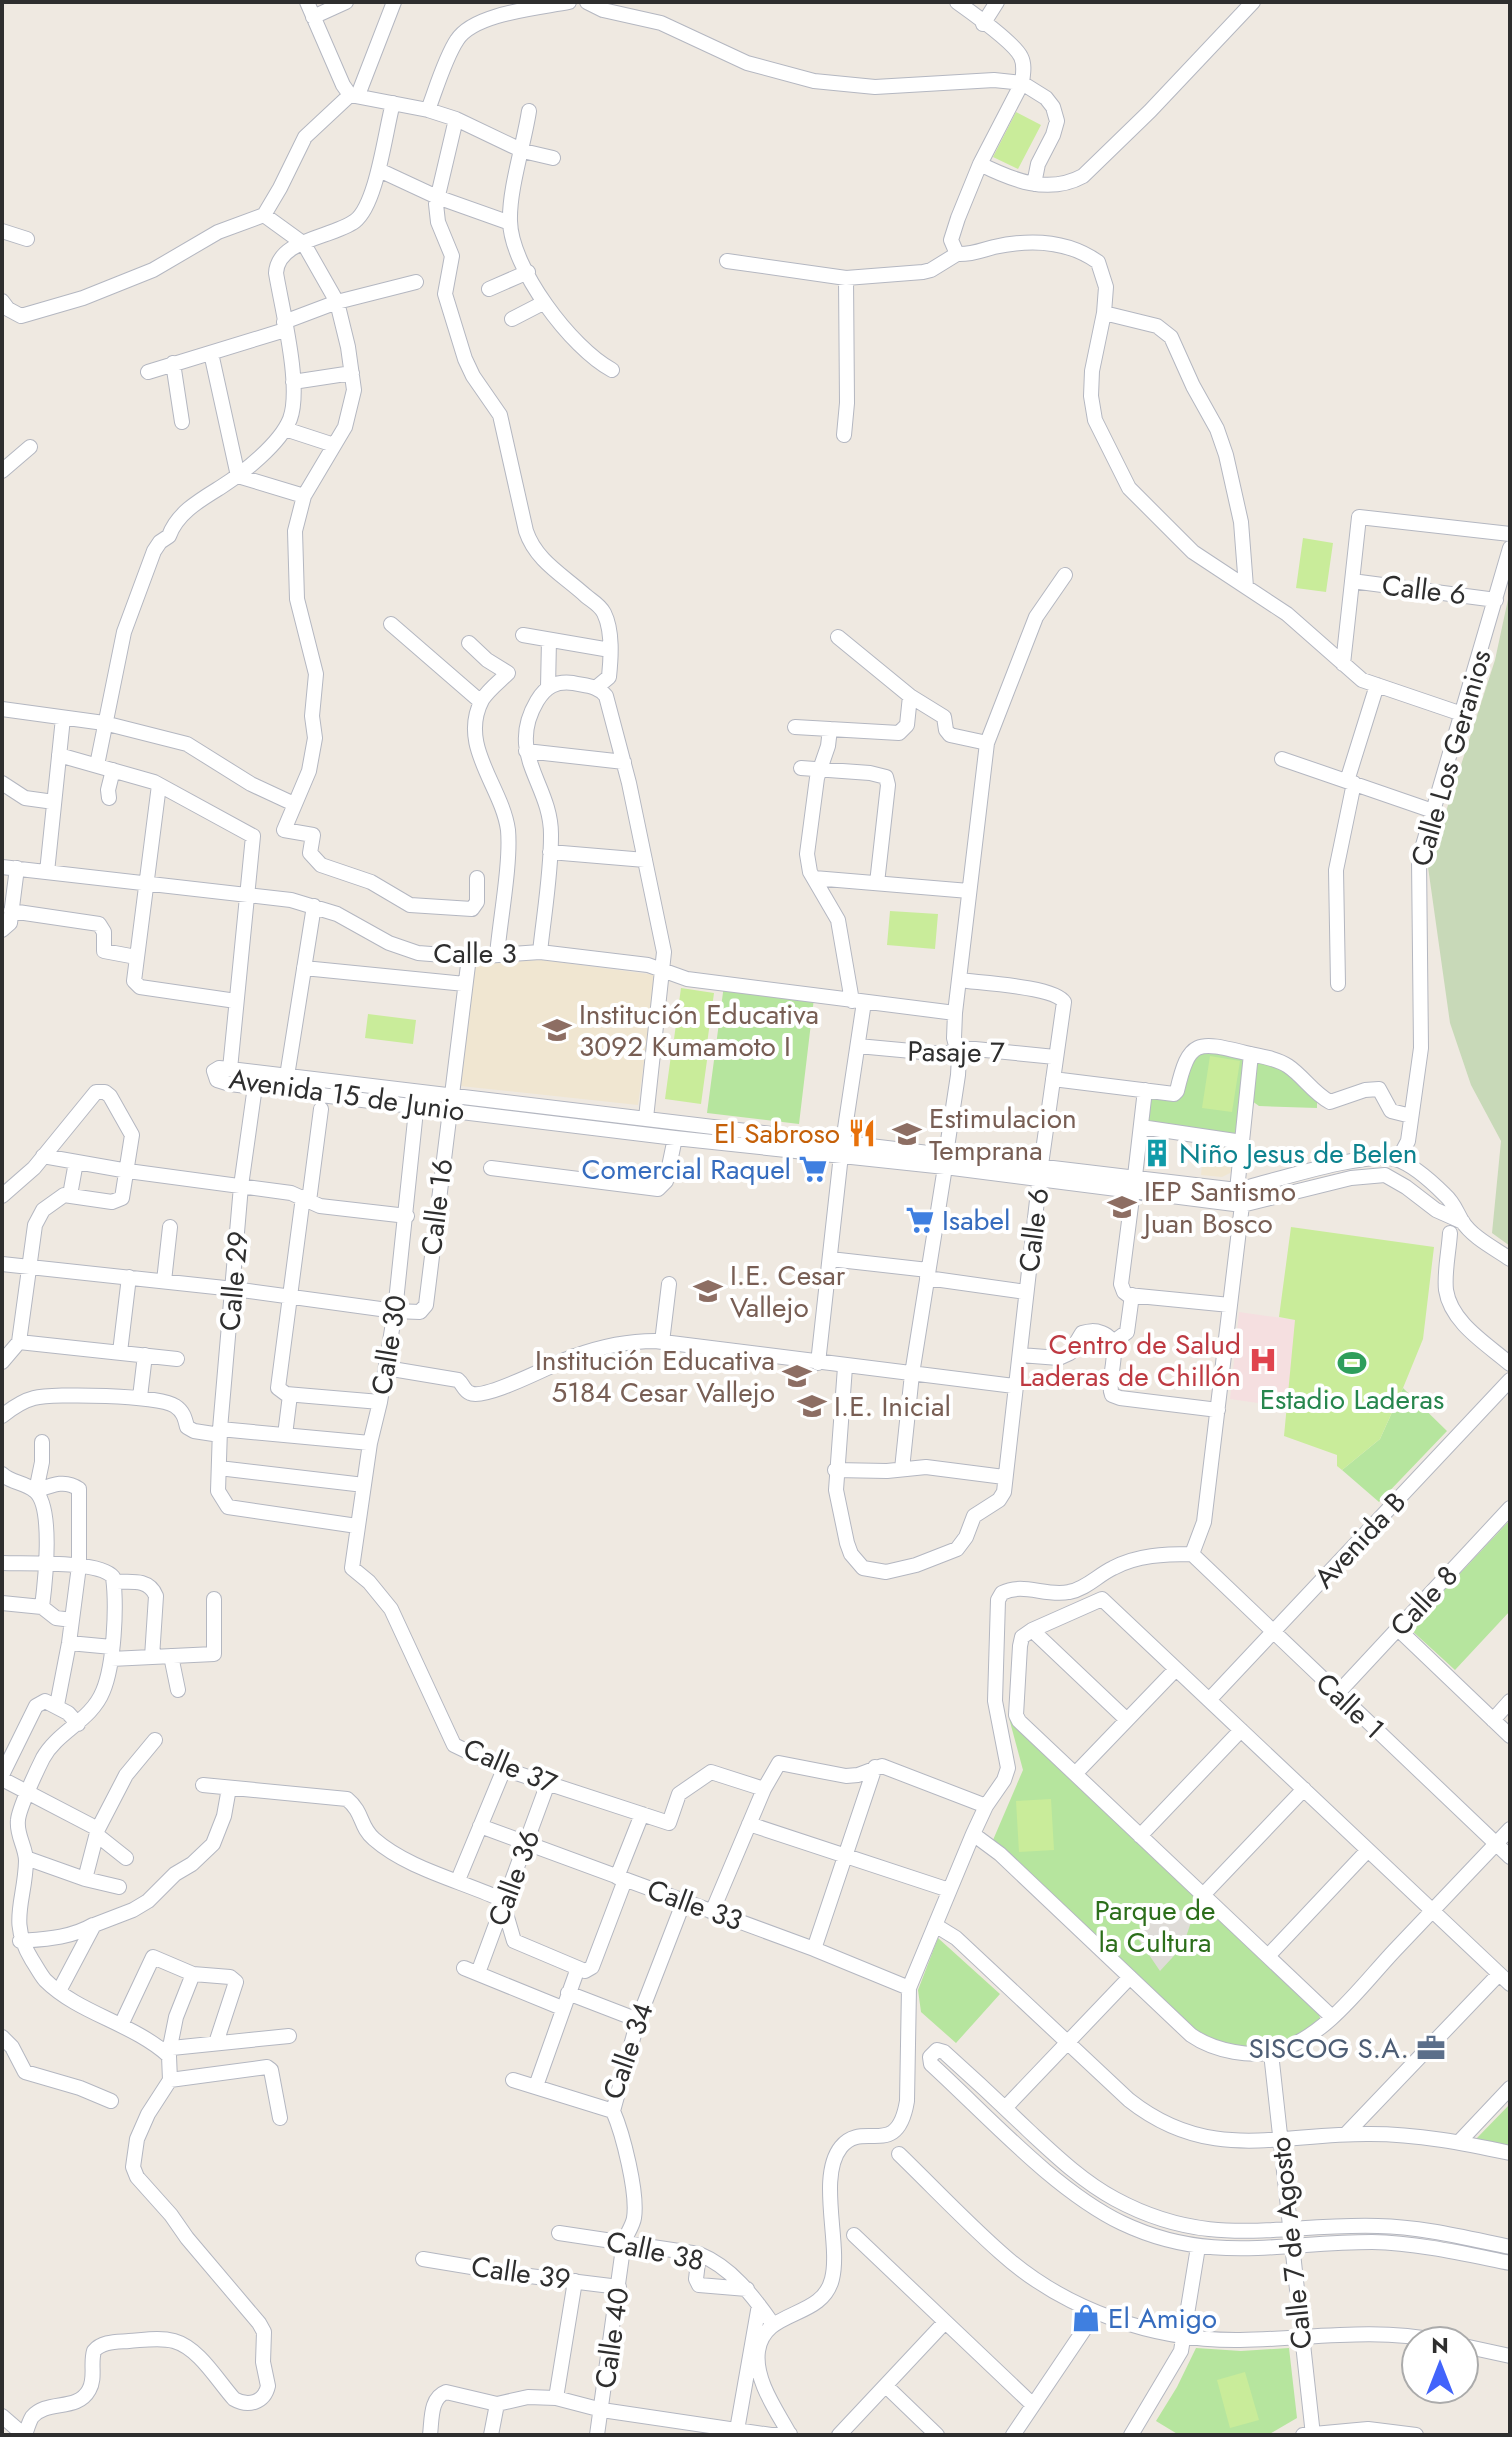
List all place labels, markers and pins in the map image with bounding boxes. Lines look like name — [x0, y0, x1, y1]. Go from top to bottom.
place label: Institución Educativa 3092 Kumamoto I — [579, 994, 819, 1067]
school or university icon: Institución Educativa 3092 Kumamoto I — [542, 1015, 572, 1045]
place label: Estimulacion Temprana — [929, 1098, 1077, 1171]
place label: El Sabroso — [714, 1113, 840, 1154]
restaurant icon: El Sabroso — [847, 1118, 877, 1148]
school or university icon: Estimulacion Temprana — [892, 1119, 922, 1149]
place label: Niño Jesus de Belen — [1179, 1133, 1418, 1174]
building icon: Niño Jesus de Belen — [1142, 1138, 1172, 1168]
place label: Comercial Raquel — [581, 1149, 791, 1190]
supermarket icon: Comercial Raquel — [798, 1154, 828, 1184]
place label: IEP Santismo Juan Bosco — [1140, 1171, 1296, 1244]
school or university icon: IEP Santismo Juan Bosco — [1107, 1192, 1137, 1222]
place label: Isabel — [942, 1200, 1010, 1241]
supermarket icon: Isabel — [905, 1205, 935, 1235]
place label: I.E. Cesar Vallejo — [730, 1255, 846, 1328]
school or university icon: I.E. Cesar Vallejo — [693, 1276, 723, 1306]
place label: Centro de Salud Laderas de Chillón — [1019, 1324, 1241, 1397]
place label: Institución Educativa 5184 Cesar Vallejo — [535, 1340, 775, 1413]
hospital icon: Centro de Salud Laderas de Chillón — [1248, 1345, 1278, 1375]
sports icon: Estadio Laderas — [1337, 1348, 1367, 1378]
school or university icon: Institución Educativa 5184 Cesar Vallejo — [782, 1361, 812, 1391]
place label: Estadio Laderas — [1260, 1379, 1444, 1420]
place label: I.E. Inicial — [834, 1386, 951, 1427]
school or university icon: I.E. Inicial — [797, 1391, 827, 1421]
place label: SISCOG S.A. — [1249, 2028, 1409, 2069]
office icon: SISCOG S.A. — [1416, 2033, 1446, 2063]
place label: El Amigo — [1108, 2298, 1217, 2339]
shop icon: El Amigo — [1071, 2303, 1101, 2333]

